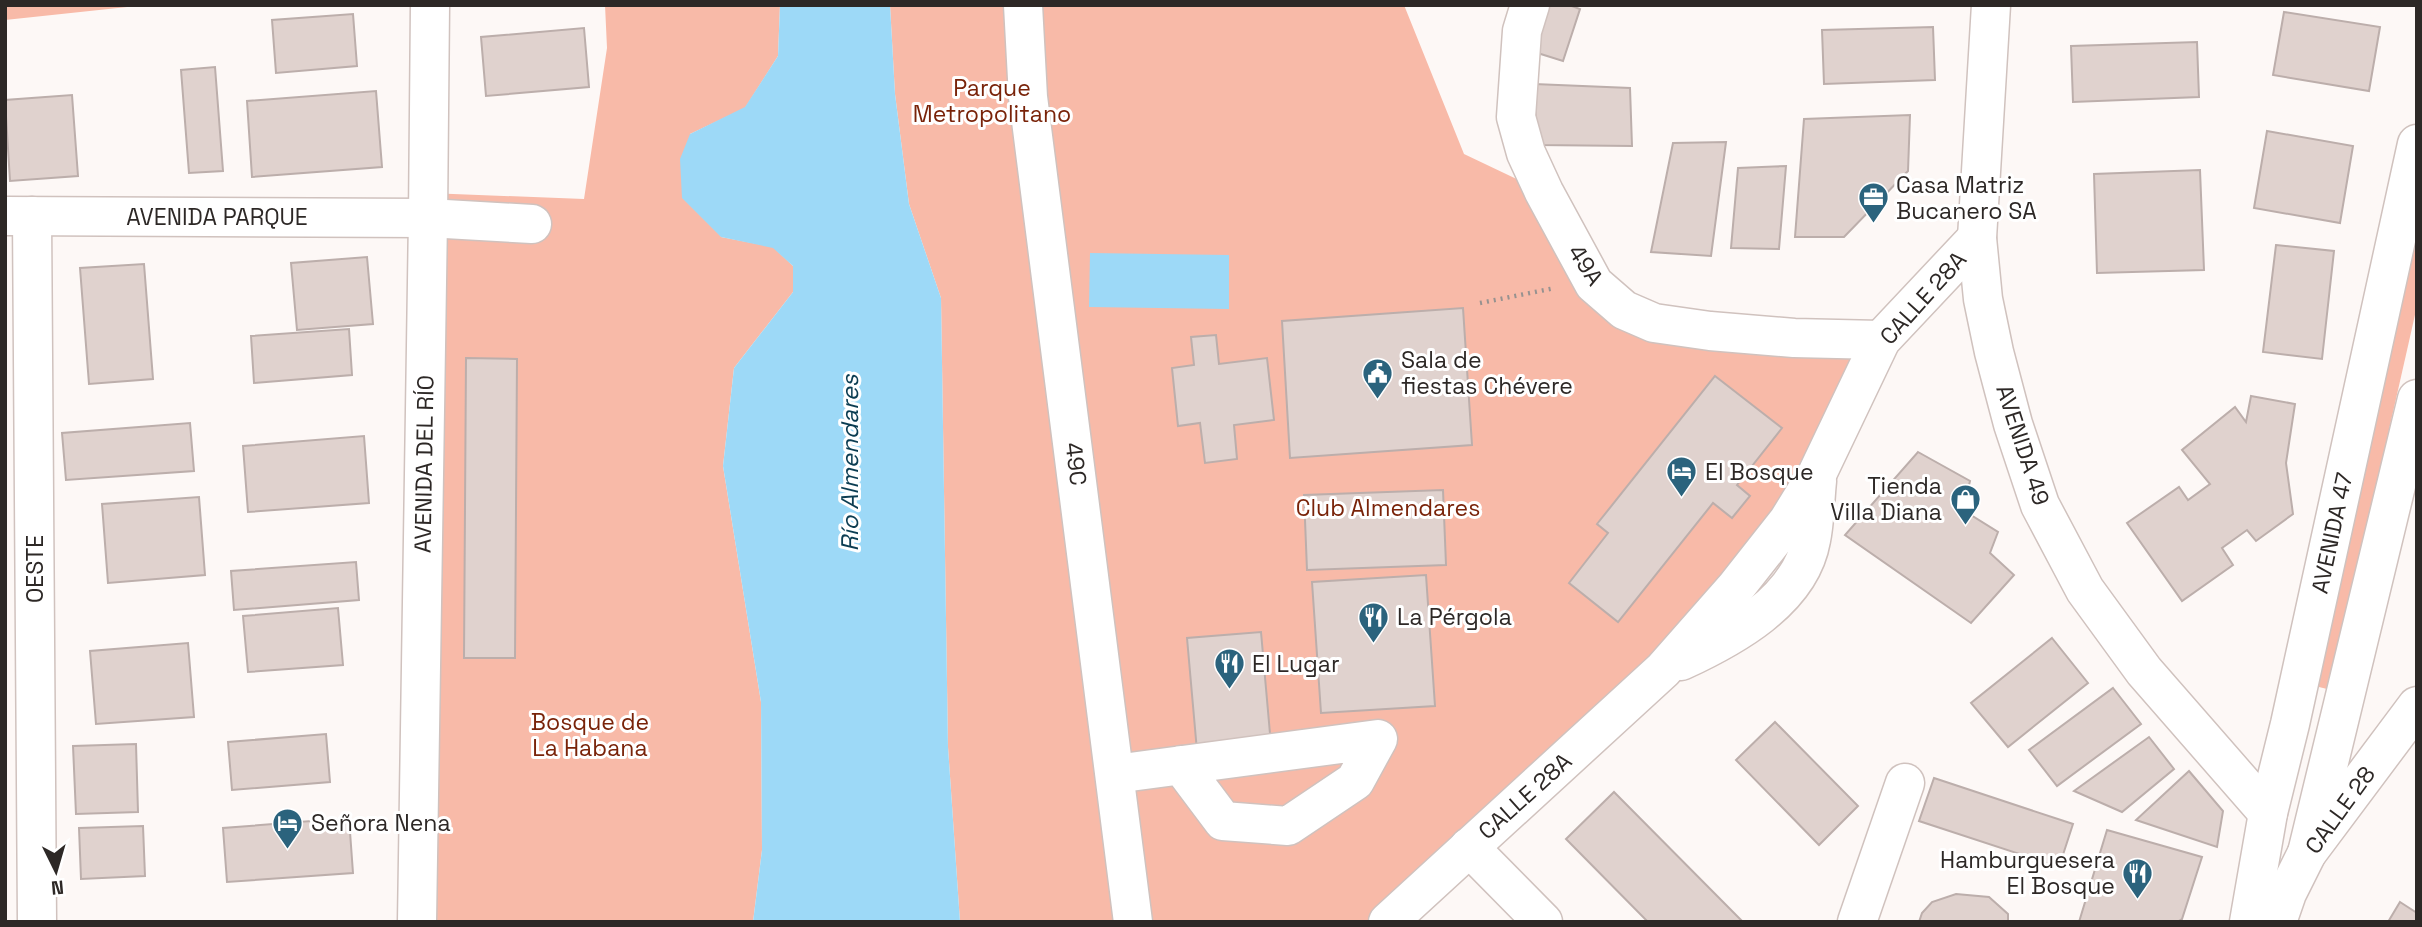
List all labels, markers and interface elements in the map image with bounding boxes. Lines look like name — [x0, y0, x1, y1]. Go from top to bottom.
park label: Parque Metropolitano — [913, 73, 1071, 129]
place label: Casa Matriz Bucanero SA — [1896, 170, 2037, 226]
office icon: Casa Matriz Bucanero SA — [1856, 181, 1890, 225]
street label: AVENIDA PARQUE — [126, 202, 308, 232]
street label: 49A — [1562, 239, 1610, 291]
street label: CALLE 28A — [1873, 245, 1973, 351]
place label: Sala de fiestas Chévere — [1401, 345, 1573, 401]
public building icon: Sala de fiestas Chévere — [1361, 356, 1395, 400]
water label: Río Almendares — [834, 373, 865, 552]
street label: AVENIDA DEL RÍO — [407, 375, 441, 553]
street label: AVENIDA 49 — [1989, 381, 2057, 509]
street label: 49C — [1058, 441, 1094, 487]
hotel icon: El Bosque — [1665, 455, 1699, 499]
place label: El Bosque — [1705, 457, 1814, 487]
street label: AVENIDA 47 — [2305, 470, 2359, 596]
place label: Tienda Villa Diana — [1830, 471, 1942, 527]
shop icon: Tienda Villa Diana — [1948, 482, 1982, 526]
park label: Club Almendares — [1296, 493, 1480, 523]
street label: OESTE — [20, 535, 50, 603]
restaurant icon: La Pérgola — [1357, 600, 1391, 644]
place label: La Pérgola — [1397, 602, 1512, 632]
restaurant icon: El Lugar — [1212, 647, 1246, 691]
place label: El Lugar — [1252, 649, 1340, 679]
park label: Bosque de La Habana — [531, 707, 649, 763]
street label: CALLE 28A — [1472, 746, 1578, 846]
street label: CALLE 28 — [2298, 760, 2382, 860]
hotel icon: Señora Nena — [271, 806, 305, 850]
place label: Señora Nena — [311, 808, 451, 838]
north arrow — [21, 836, 91, 906]
place label: Hamburguesera El Bosque — [1940, 845, 2115, 901]
restaurant icon: Hamburguesera El Bosque — [2121, 856, 2155, 900]
text: N — [50, 874, 65, 900]

